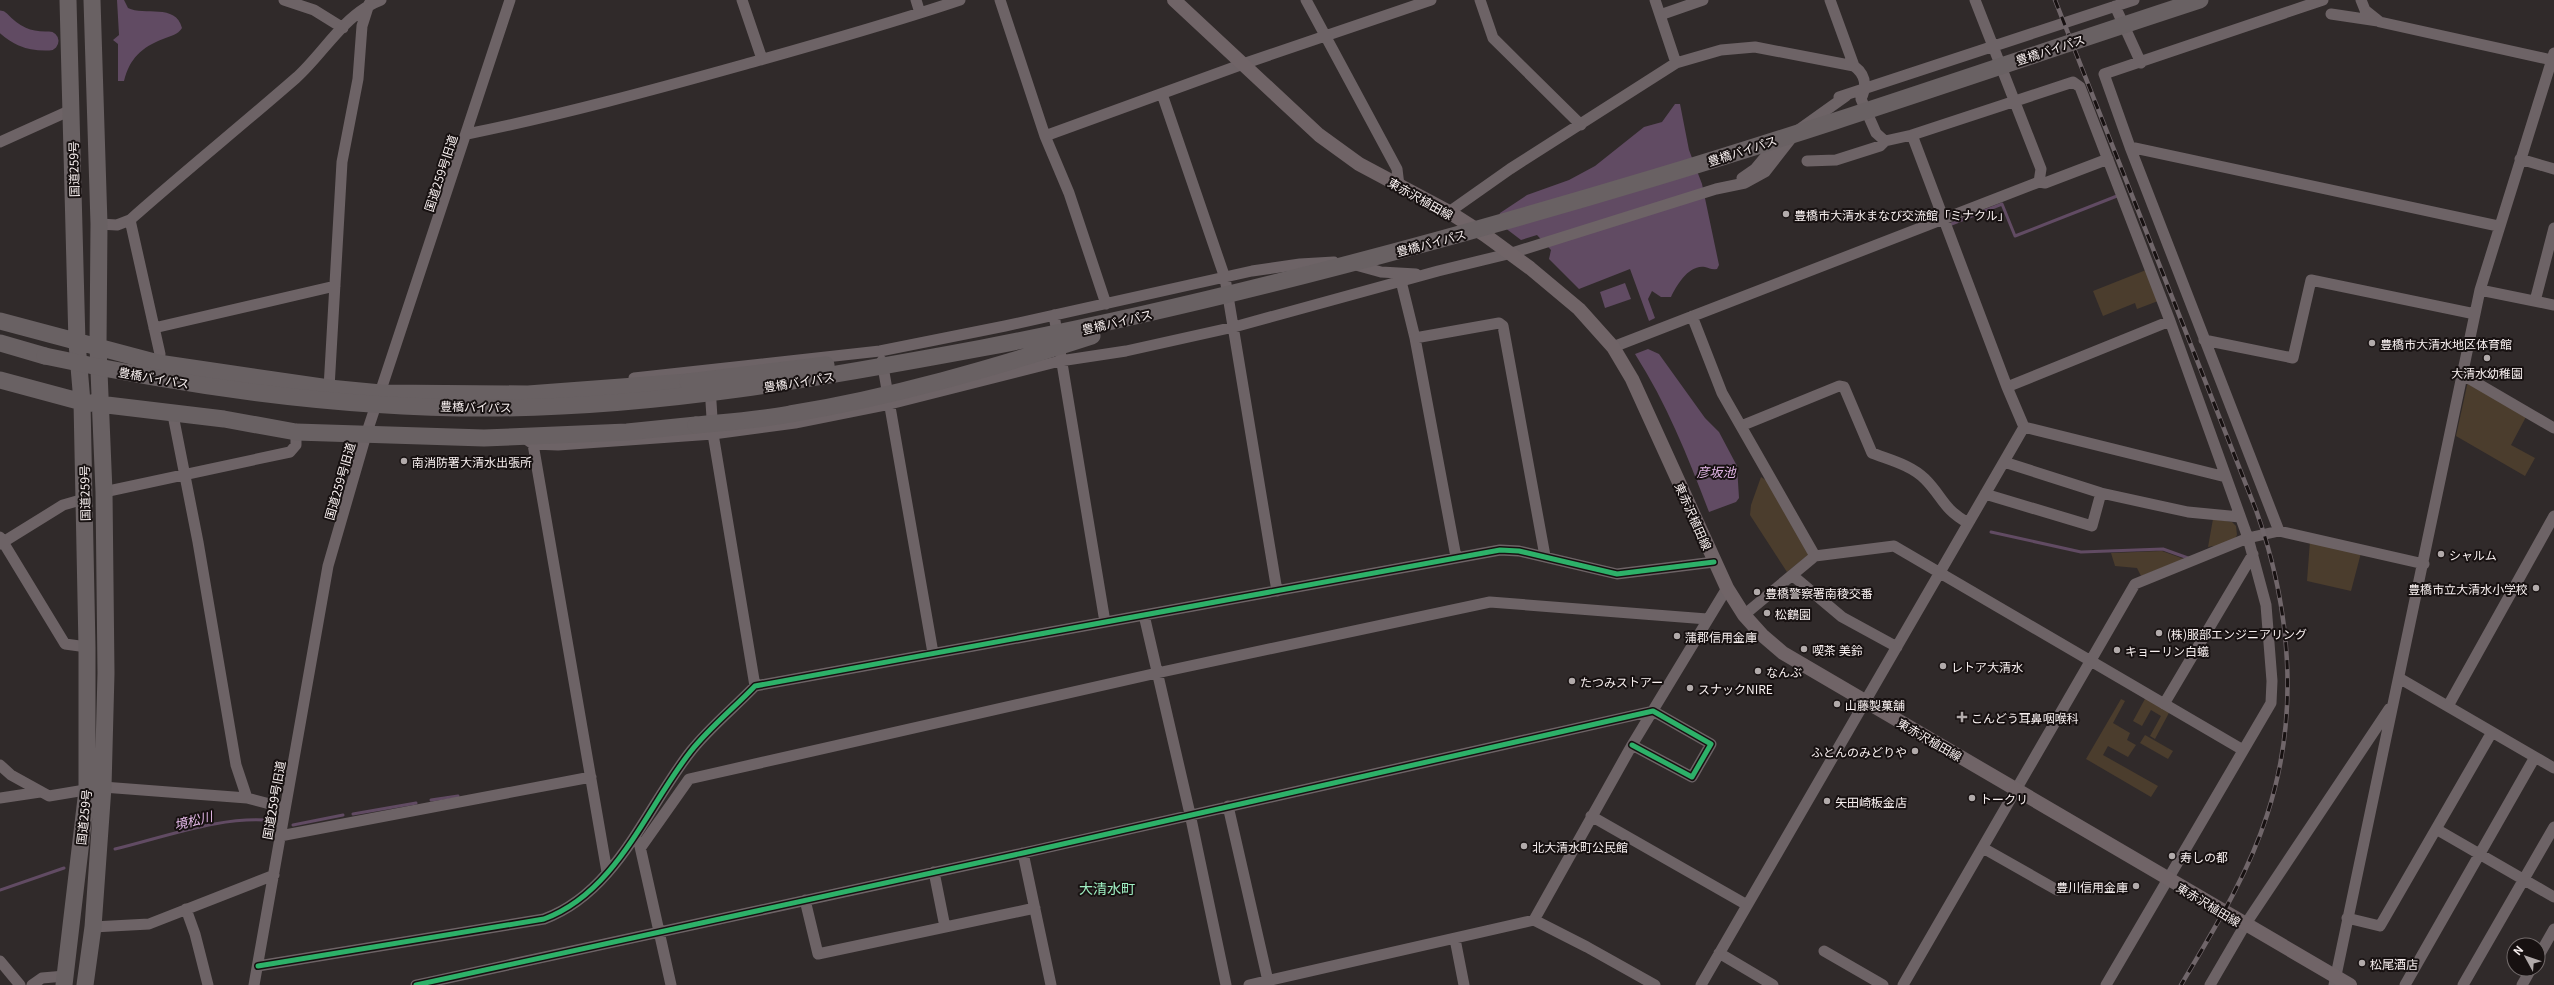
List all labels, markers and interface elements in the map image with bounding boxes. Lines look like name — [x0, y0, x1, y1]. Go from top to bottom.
street label: 豊橋バイパス — [2013, 30, 2087, 68]
street label: 豊橋バイパス — [1705, 131, 1779, 169]
street label: 国道259号旧道 — [420, 132, 460, 214]
street label: 国道259号 — [64, 141, 82, 197]
street label: 東赤沢植田線 — [1385, 173, 1457, 223]
place label: 豊橋市大清水まなび交流館「ミナクル」 — [1794, 206, 2010, 223]
marker: 豊橋市大清水まなび交流館「ミナクル」 — [1781, 209, 1791, 219]
street label: 豊橋バイパス — [1394, 225, 1468, 259]
street label: 豊橋バイパス — [1080, 305, 1154, 337]
place label: 豊橋市大清水地区体育館 — [2380, 335, 2512, 352]
marker: 豊橋市大清水地区体育館 — [2367, 338, 2377, 348]
marker: 大清水幼稚園 — [2482, 353, 2492, 363]
street label: 豊橋バイパス — [117, 362, 191, 392]
place label: 大清水幼稚園 — [2451, 364, 2523, 381]
street label: 豊橋バイパス — [762, 367, 836, 395]
street label: 豊橋バイパス — [440, 397, 512, 415]
street label: 国道259号旧道 — [320, 440, 358, 522]
place label: 南消防署大清水出張所 — [412, 453, 532, 470]
marker: 南消防署大清水出張所 — [399, 456, 409, 466]
water label: 彦坂池 — [1696, 462, 1737, 481]
street label: 国道259号 — [75, 465, 93, 521]
street label: 東赤沢植田線 — [1672, 480, 1716, 552]
place label: シャルム — [2449, 546, 2497, 563]
marker: シャルム — [2436, 549, 2446, 559]
place label: 豊橋市立大清水小学校 — [2408, 580, 2528, 597]
marker: 豊橋市立大清水小学校 — [2531, 583, 2541, 593]
place label: 豊橋警察署南稜交番 — [1765, 584, 1873, 601]
marker: 豊橋警察署南稜交番 — [1752, 587, 1762, 597]
place label: 松鶴園 — [1775, 605, 1811, 622]
marker: 松鶴園 — [1762, 608, 1772, 618]
place label: (株)服部エンジニアリング — [2167, 625, 2307, 642]
place label: 蒲郡信用金庫 — [1685, 628, 1757, 645]
marker: (株)服部エンジニアリング — [2154, 628, 2164, 638]
marker: 蒲郡信用金庫 — [1672, 631, 1682, 641]
place label: 喫茶 美鈴 — [1812, 641, 1863, 658]
place label: キョーリン白蟻 — [2125, 642, 2209, 659]
marker: 喫茶 美鈴 — [1799, 644, 1809, 654]
marker: キョーリン白蟻 — [2112, 645, 2122, 655]
place label: レトア大清水 — [1951, 658, 2023, 675]
marker: レトア大清水 — [1938, 661, 1948, 671]
place label: なんぶ — [1766, 663, 1802, 680]
marker: なんぶ — [1753, 666, 1763, 676]
place label: たつみストアー — [1580, 673, 1663, 690]
marker: たつみストアー — [1567, 676, 1577, 686]
place label: スナックNIRE — [1698, 680, 1773, 697]
marker: スナックNIRE — [1685, 683, 1695, 693]
place label: 山藤製菓舗 — [1845, 696, 1905, 713]
marker: 山藤製菓舗 — [1832, 699, 1842, 709]
place label: こんどう耳鼻咽喉科 — [1971, 709, 2079, 726]
marker: こんどう耳鼻咽喉科 — [1956, 711, 1968, 723]
street label: 東赤沢植田線 — [1895, 714, 1965, 764]
place label: ふとんのみどりや — [1811, 743, 1907, 760]
marker: ふとんのみどりや — [1910, 746, 1920, 756]
street label: 国道259号旧道 — [258, 759, 288, 841]
street label: 国道259号 — [72, 788, 94, 846]
place label: トークリ — [1980, 790, 2028, 807]
place label: 矢田崎板金店 — [1835, 793, 1907, 810]
marker: トークリ — [1967, 793, 1977, 803]
marker: 矢田崎板金店 — [1822, 796, 1832, 806]
water label: 境松川 — [172, 806, 216, 834]
place label: 北大清水町公民館 — [1532, 838, 1628, 855]
marker: 北大清水町公民館 — [1519, 841, 1529, 851]
place label: 寿しの都 — [2180, 848, 2228, 865]
marker: 寿しの都 — [2167, 851, 2177, 861]
district label: 大清水町 — [1079, 878, 1135, 898]
place label: 豊川信用金庫 — [2056, 878, 2128, 895]
street label: 東赤沢植田線 — [2174, 878, 2244, 930]
marker: 豊川信用金庫 — [2131, 881, 2141, 891]
north arrow — [2506, 937, 2546, 977]
text: N — [2509, 942, 2526, 958]
place label: 松尾酒店 — [2370, 955, 2418, 972]
marker: 松尾酒店 — [2357, 958, 2367, 968]

